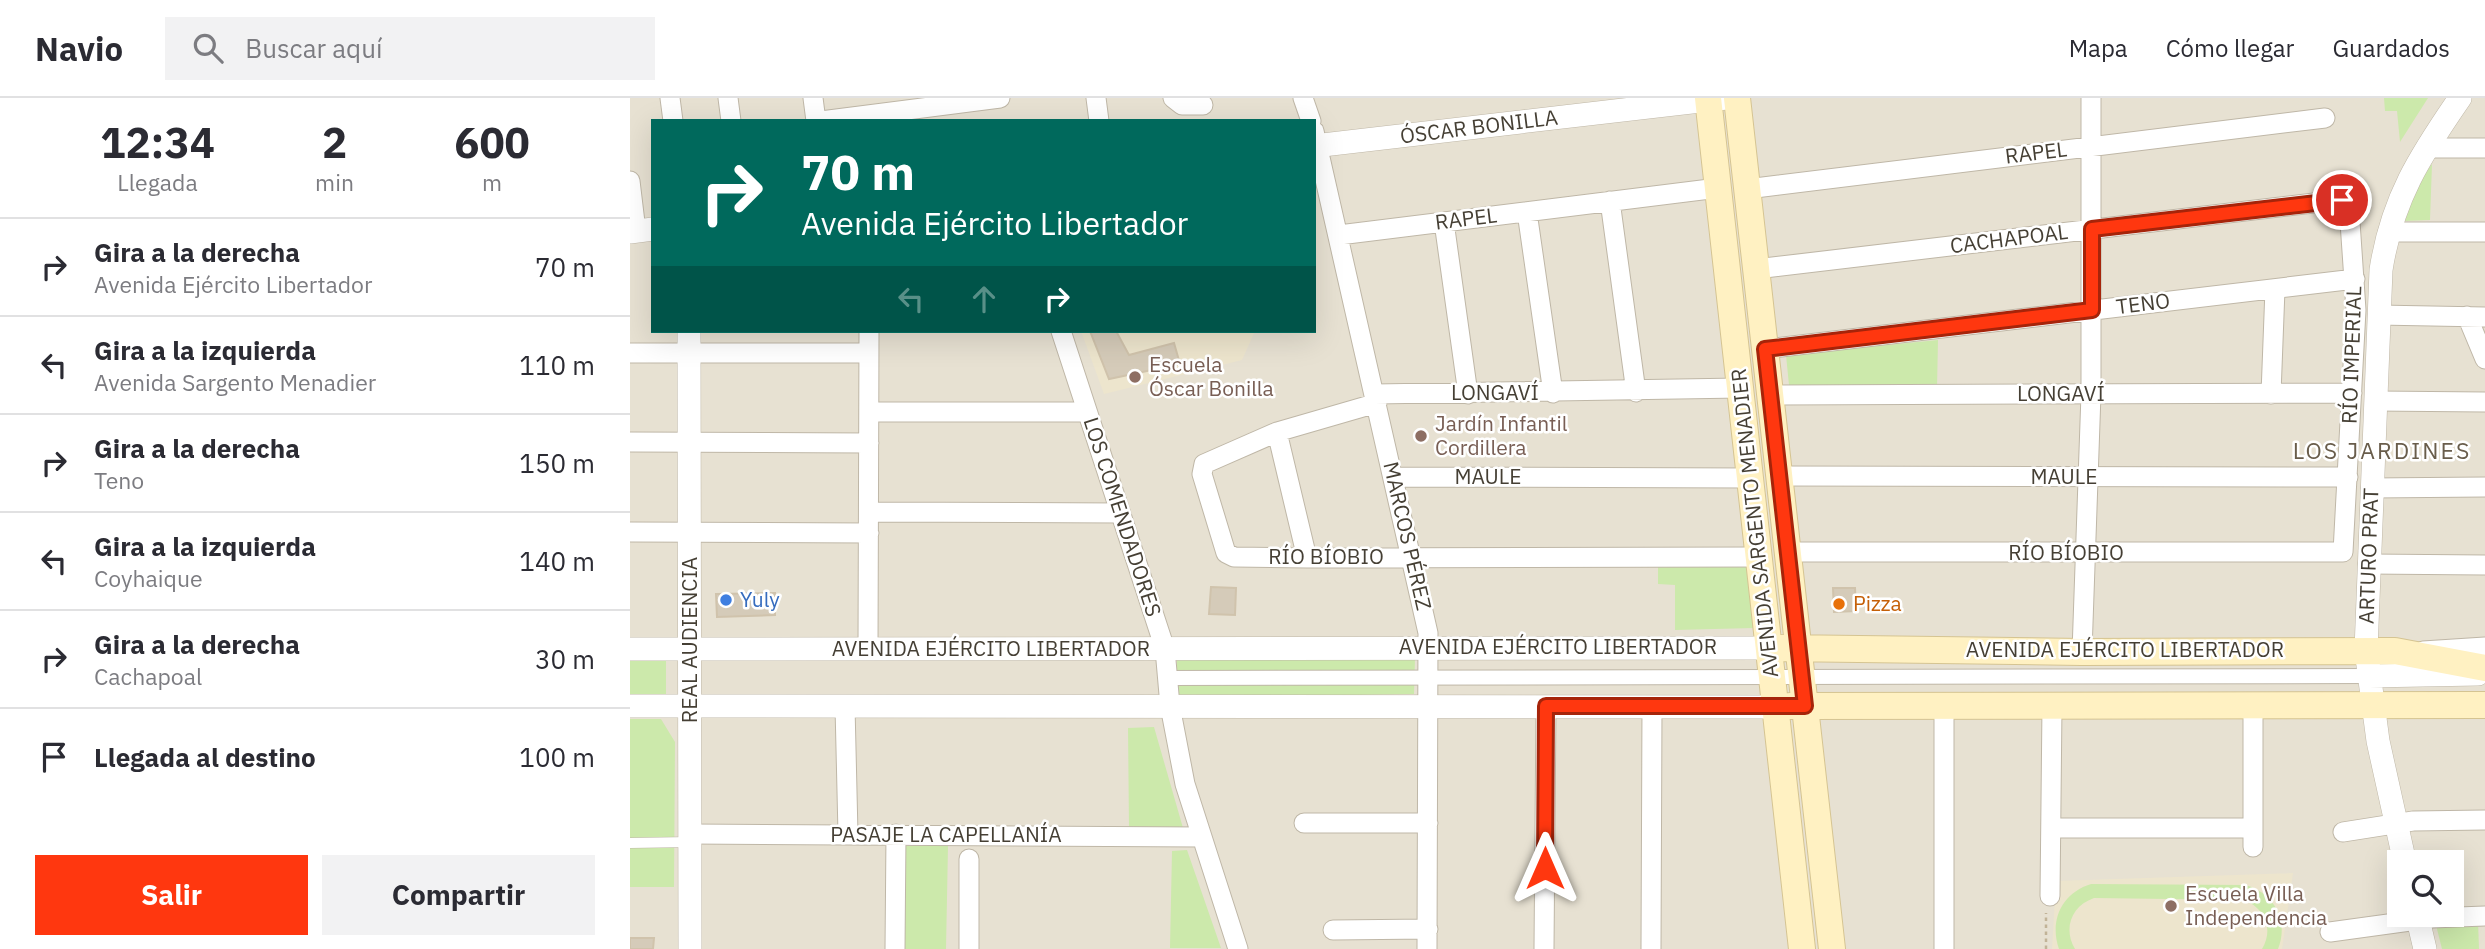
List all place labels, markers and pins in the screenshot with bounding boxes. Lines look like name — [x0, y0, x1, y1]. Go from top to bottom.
pin — [2312, 170, 2372, 230]
place label: Escuela Óscar Bonilla — [1149, 350, 1274, 402]
marker: Escuela Óscar Bonilla — [1127, 369, 1143, 385]
place label: Jardín Infantil Cordillera — [1435, 409, 1568, 461]
marker: Jardín Infantil Cordillera — [1413, 428, 1429, 444]
place label: Yuly — [740, 585, 780, 613]
place label: Pizza — [1853, 589, 1902, 617]
marker: Yuly — [718, 592, 734, 608]
marker: Pizza — [1831, 596, 1847, 612]
place label: Escuela Villa Independencia — [2185, 879, 2327, 931]
marker: Escuela Villa Independencia — [2163, 898, 2179, 914]

